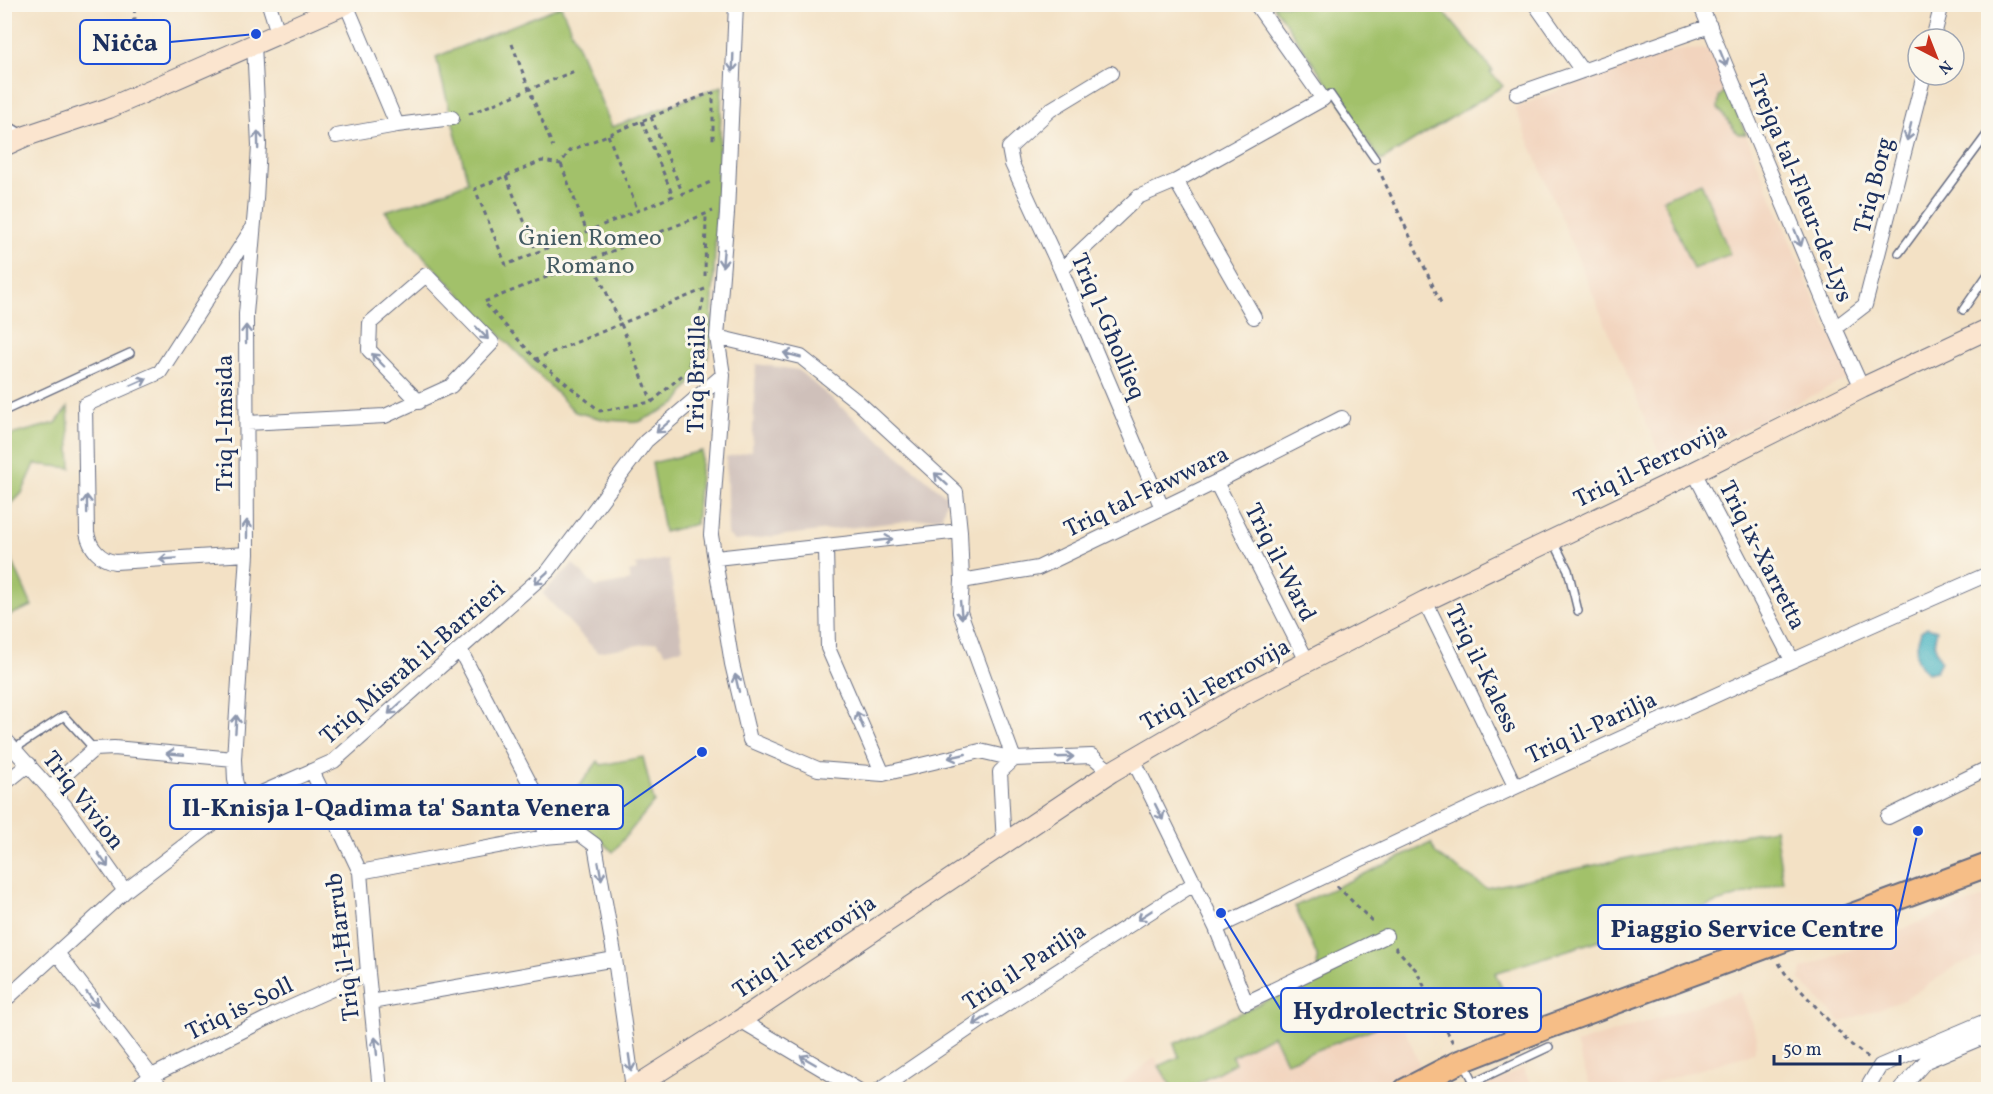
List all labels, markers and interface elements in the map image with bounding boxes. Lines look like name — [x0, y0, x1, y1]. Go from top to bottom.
callout: Niċċa — [80, 20, 170, 64]
text: Niċċa — [92, 26, 158, 62]
north arrow — [1906, 27, 1966, 87]
one-way arrow — [1718, 48, 1729, 67]
one-way arrow — [728, 52, 739, 72]
text: N — [1933, 55, 1956, 79]
street label: Trejqa tal-Fleur-de-Lys — [1738, 70, 1860, 308]
one-way arrow — [1903, 122, 1915, 141]
one-way arrow — [252, 130, 264, 150]
street label: Triq Borg — [1847, 134, 1903, 237]
park label: Ġnien Romeo Romano — [518, 222, 662, 284]
one-way arrow — [1793, 229, 1804, 247]
one-way arrow — [718, 247, 729, 267]
street label: Triq l-Għollieq — [1061, 248, 1153, 405]
street label: Triq Braille — [680, 315, 716, 433]
one-way arrow — [240, 325, 252, 345]
one-way arrow — [475, 326, 490, 341]
one-way arrow — [783, 349, 802, 361]
one-way arrow — [371, 352, 385, 367]
street label: Triq l-Imsida — [209, 354, 243, 492]
one-way arrow — [129, 375, 147, 387]
street label: Triq il-Ferrovija — [1569, 414, 1733, 518]
one-way arrow — [656, 420, 671, 434]
street label: Triq tal-Fawwara — [1059, 438, 1235, 547]
one-way arrow — [934, 472, 949, 486]
street label: Triq ix-Xarretta — [1709, 475, 1813, 636]
one-way arrow — [81, 494, 92, 514]
street label: Triq il-Ward — [1235, 498, 1324, 628]
one-way arrow — [241, 520, 253, 540]
one-way arrow — [873, 534, 893, 545]
one-way arrow — [159, 554, 178, 565]
one-way arrow — [534, 571, 549, 585]
street label: Triq Misraħ il-Barrieri — [313, 573, 513, 754]
street label: Triq il-Kaless — [1435, 599, 1527, 739]
one-way arrow — [956, 600, 967, 619]
street label: Triq il-Ferrovija — [1135, 630, 1297, 741]
one-way arrow — [730, 673, 742, 692]
street label: Triq il-Parilja — [1521, 684, 1663, 774]
one-way arrow — [388, 701, 403, 715]
one-way arrow — [853, 711, 864, 729]
one-way arrow — [231, 714, 242, 734]
street label: Triq Vivion — [33, 745, 132, 858]
one-way arrow — [166, 748, 186, 759]
one-way arrow — [948, 751, 967, 763]
one-way arrow — [1055, 751, 1075, 763]
callout: Il-Knisja l-Qadima ta' Santa Venera — [170, 785, 623, 829]
text: Il-Knisja l-Qadima ta' Santa Venera — [182, 791, 610, 827]
one-way arrow — [1154, 802, 1165, 820]
one-way arrow — [97, 851, 109, 867]
one-way arrow — [594, 860, 605, 880]
street label: Triq il-Ħarrub — [318, 871, 370, 1023]
street label: Triq il-Ferrovija — [727, 887, 884, 1008]
callout: Piaggio Service Centre — [1598, 905, 1896, 949]
one-way arrow — [1138, 909, 1154, 921]
text: Piaggio Service Centre — [1610, 912, 1884, 948]
street label: Triq il-Parilja — [957, 915, 1094, 1020]
street label: Triq is-Soll — [180, 969, 299, 1050]
callout: Hydrolectric Stores — [1281, 988, 1541, 1032]
one-way arrow — [86, 991, 99, 1007]
text: Hydrolectric Stores — [1293, 994, 1529, 1030]
one-way arrow — [973, 1014, 990, 1027]
scale bar — [1774, 1028, 1900, 1066]
one-way arrow — [370, 1036, 381, 1056]
text: 50 m — [1783, 1038, 1822, 1063]
one-way arrow — [624, 1053, 635, 1073]
one-way arrow — [800, 1054, 817, 1066]

